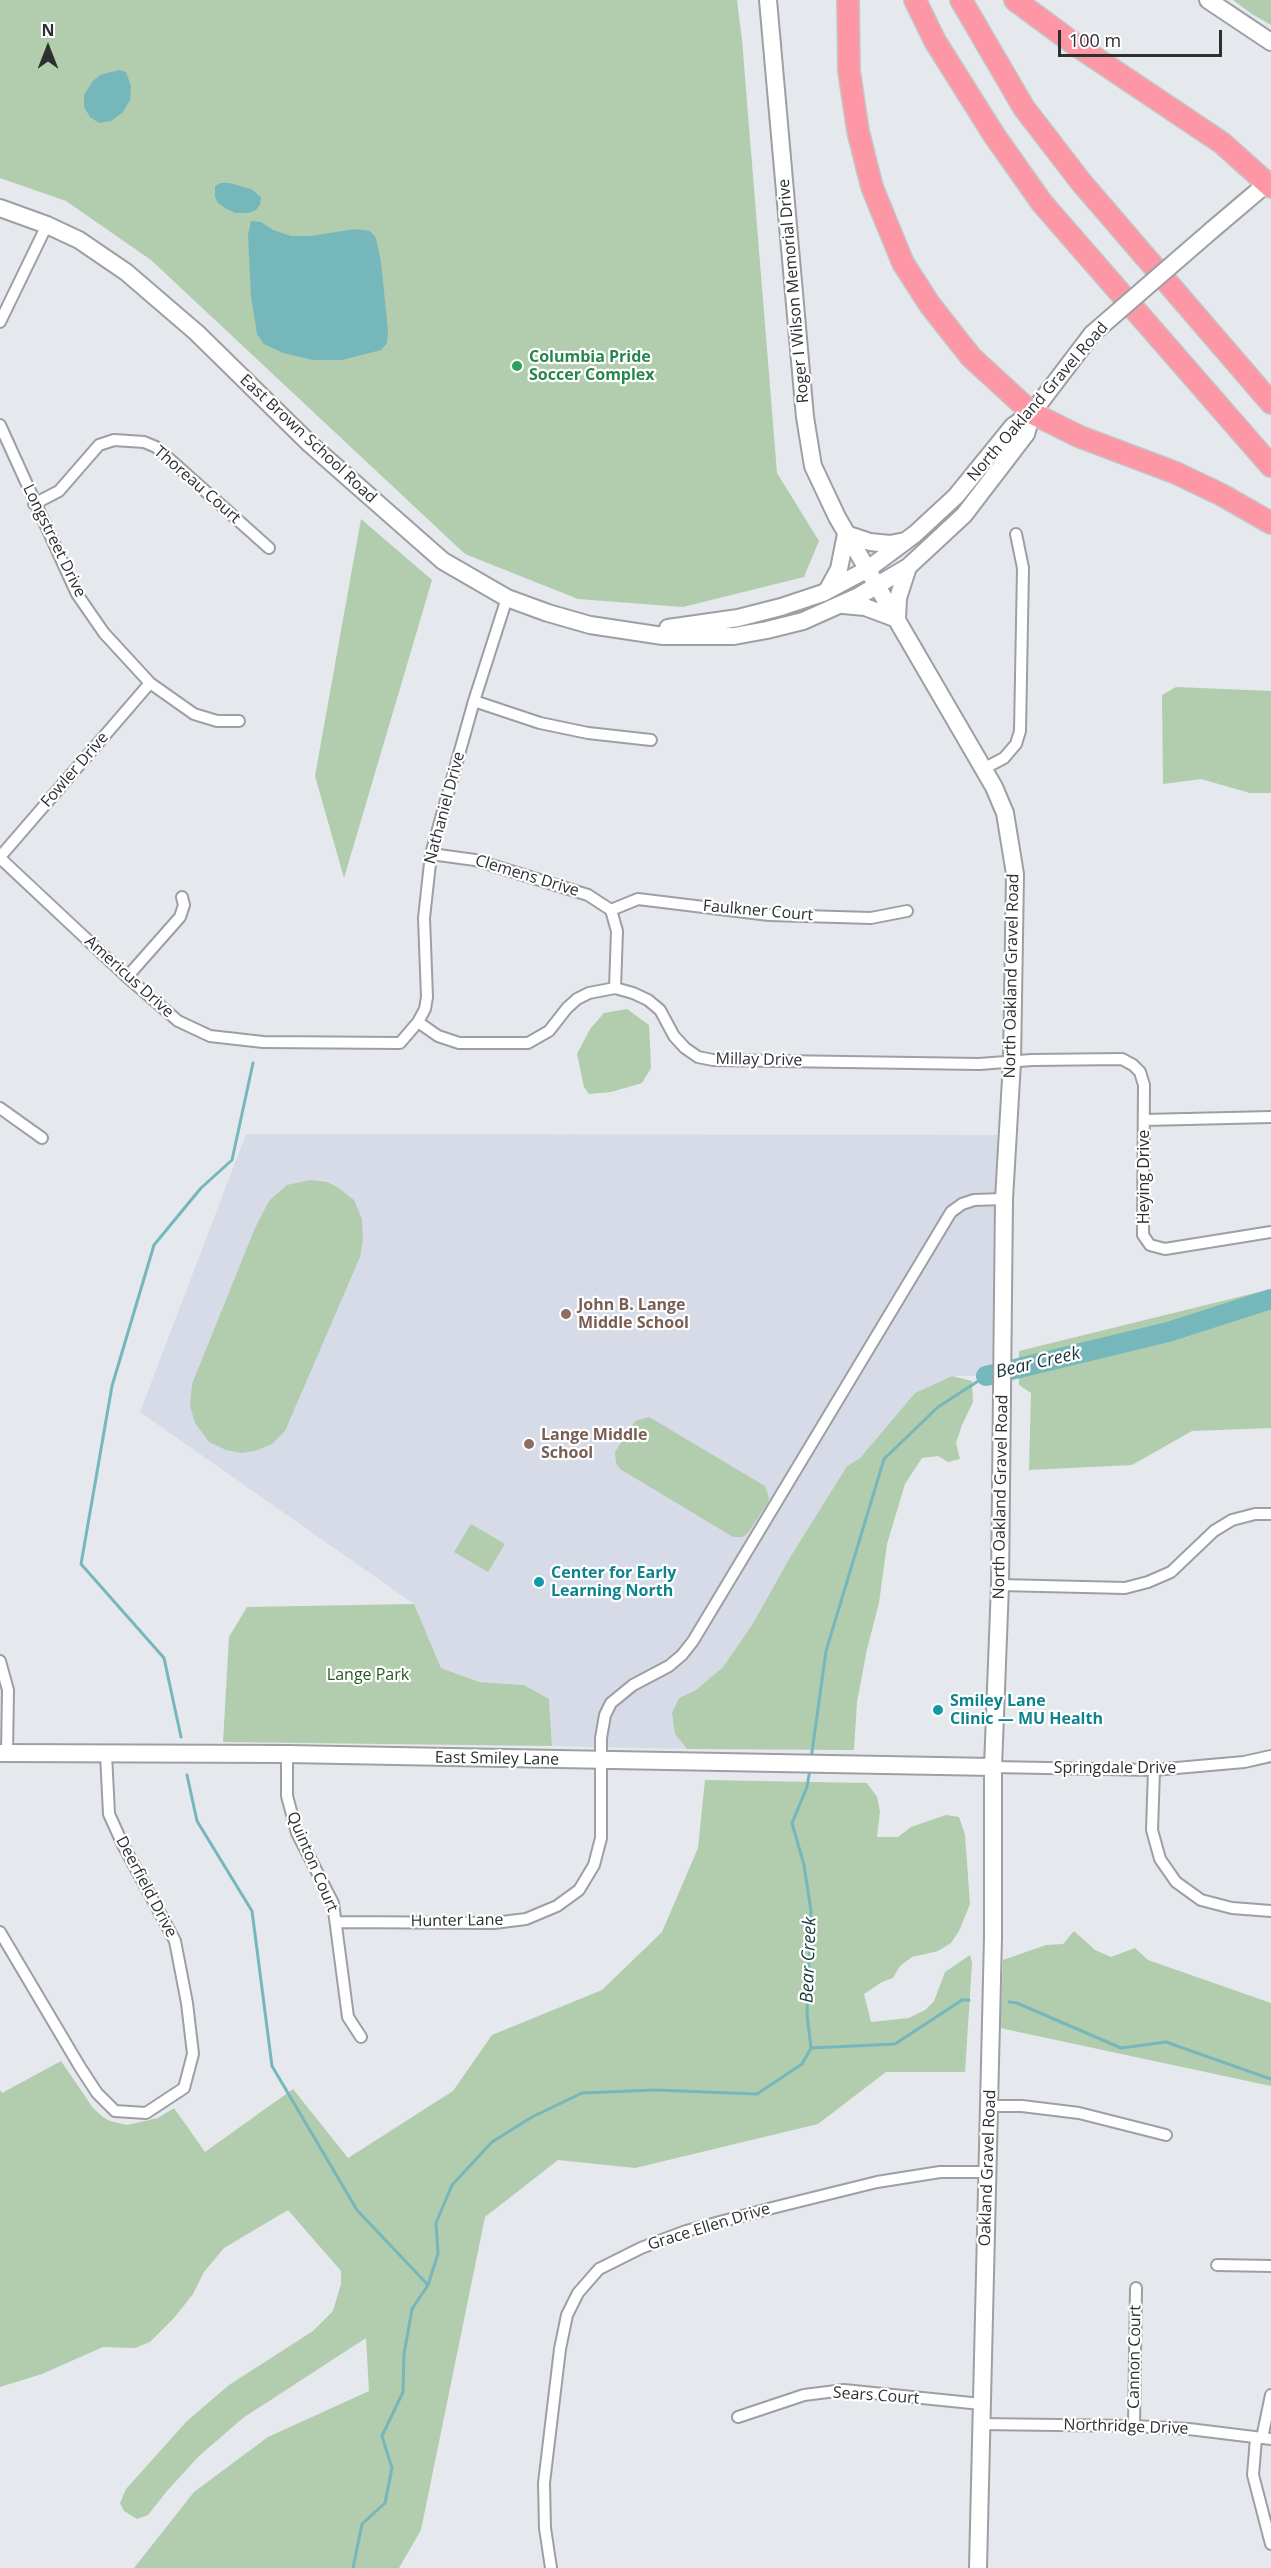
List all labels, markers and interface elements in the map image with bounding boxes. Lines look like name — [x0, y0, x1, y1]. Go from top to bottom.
north arrow — [18, 18, 78, 78]
scale bar — [1061, 18, 1224, 56]
text: N — [41, 19, 55, 41]
text: 100 m — [1069, 28, 1121, 52]
street label: Roger I Wilson Memorial Drive — [775, 178, 813, 404]
street label: North Oakland Gravel Road — [964, 318, 1112, 486]
place label: Columbia Pride Soccer Complex — [529, 347, 655, 385]
marker: Columbia Pride Soccer Complex — [510, 359, 524, 373]
street label: East Brown School Road — [236, 371, 380, 507]
street label: Thoreau Court — [150, 442, 244, 528]
street label: Longstreet Drive — [18, 481, 90, 601]
street label: Fowler Drive — [37, 729, 113, 811]
street label: Nathaniel Drive — [421, 750, 469, 866]
street label: Clemens Drive — [473, 851, 581, 901]
street label: North Oakland Gravel Road — [1001, 873, 1023, 1079]
street label: Faulkner Court — [702, 897, 814, 925]
street label: Americus Drive — [81, 932, 177, 1022]
street label: Millay Drive — [715, 1050, 803, 1070]
street label: Heying Drive — [1134, 1130, 1154, 1224]
place label: John B. Lange Middle School — [578, 1295, 689, 1333]
marker: John B. Lange Middle School — [559, 1307, 573, 1321]
water label: Bear Creek — [994, 1343, 1082, 1383]
street label: North Oakland Gravel Road — [990, 1394, 1012, 1600]
place label: Lange Middle School — [541, 1425, 647, 1463]
marker: Lange Middle School — [522, 1437, 536, 1451]
place label: Center for Early Learning North — [551, 1563, 676, 1601]
marker: Center for Early Learning North — [532, 1575, 546, 1589]
park label: Lange Park — [327, 1665, 409, 1685]
place label: Smiley Lane Clinic — MU Health — [950, 1691, 1103, 1729]
marker: Smiley Lane Clinic — MU Health — [931, 1703, 945, 1717]
street label: East Smiley Lane — [435, 1748, 559, 1770]
street label: Springdale Drive — [1054, 1758, 1176, 1778]
street label: Quinton Court — [282, 1809, 342, 1915]
street label: Deerfield Drive — [111, 1833, 181, 1941]
street label: Hunter Lane — [410, 1911, 504, 1931]
water label: Bear Creek — [797, 1917, 821, 2003]
street label: Oakland Gravel Road — [976, 2089, 1000, 2247]
street label: Grace Ellen Drive — [645, 2199, 773, 2255]
street label: Cannon Court — [1124, 2305, 1146, 2409]
street label: Sears Court — [832, 2383, 920, 2409]
street label: Northridge Drive — [1063, 2415, 1189, 2439]

